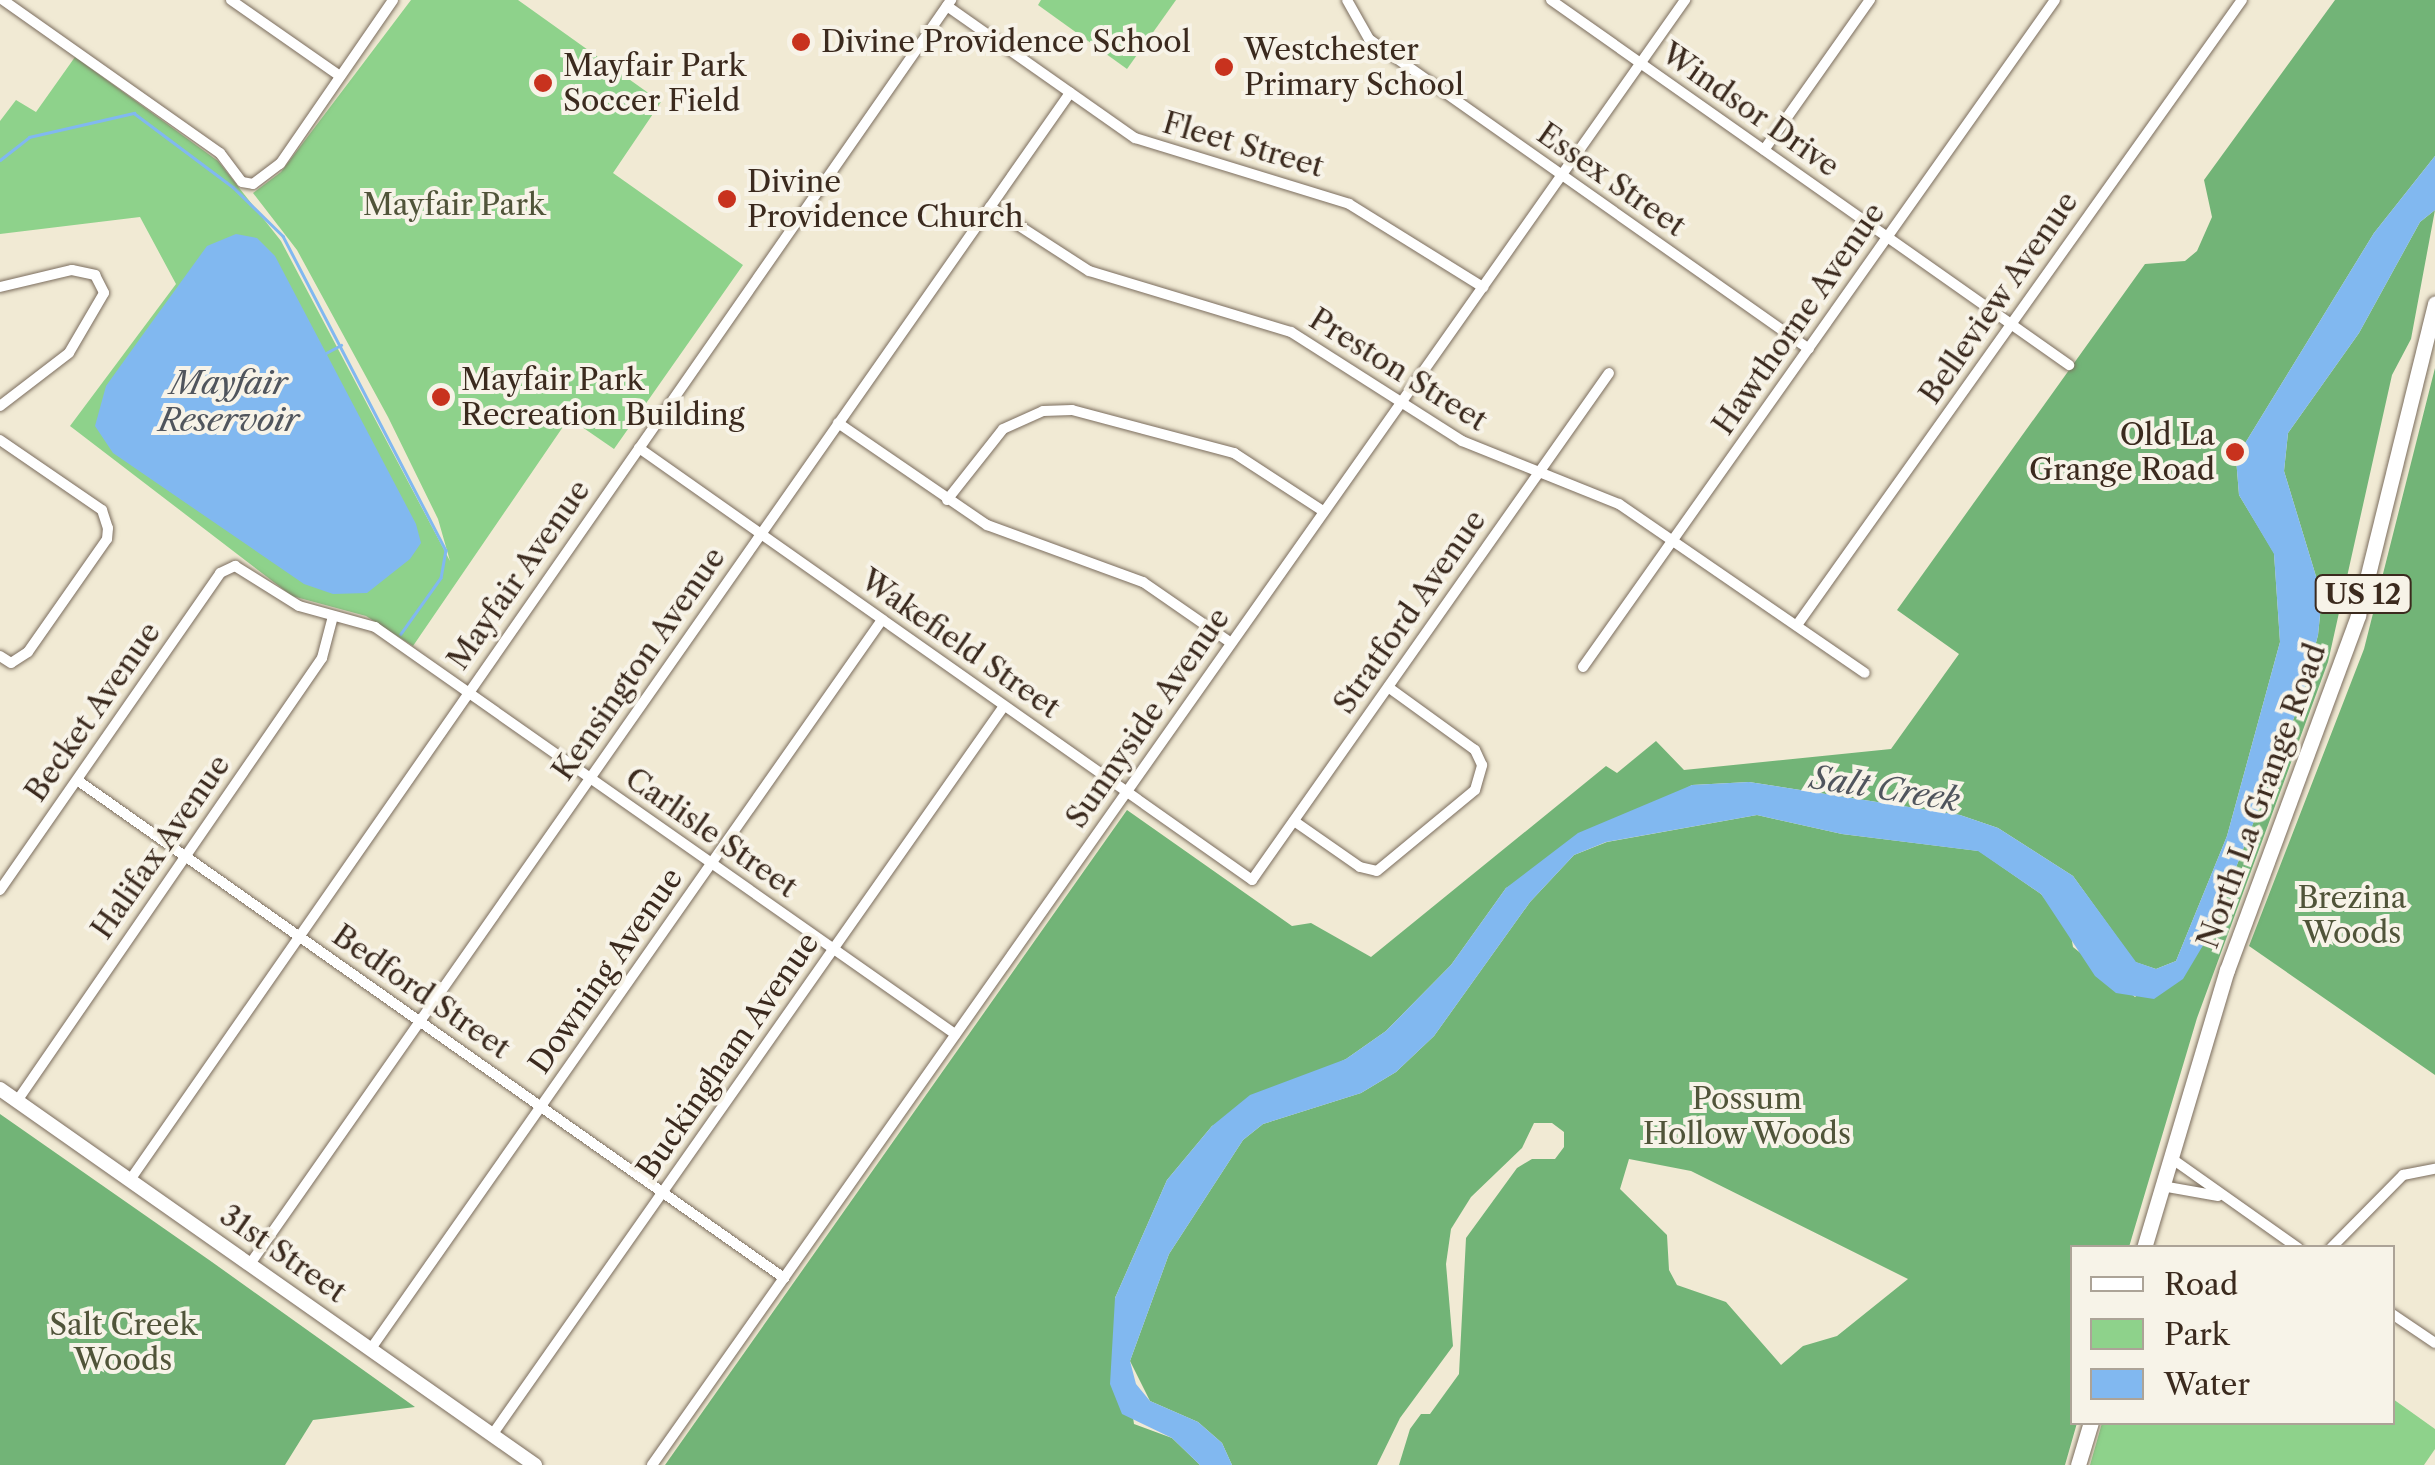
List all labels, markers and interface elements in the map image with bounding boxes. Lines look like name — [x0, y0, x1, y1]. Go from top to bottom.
place label: Divine Providence School — [821, 24, 1191, 60]
marker: Divine Providence School — [790, 31, 812, 53]
place label: Westchester Primary School — [1244, 32, 1465, 102]
street label: Windsor Drive — [1654, 35, 1846, 185]
place label: Mayfair Park Soccer Field — [563, 48, 746, 118]
marker: Westchester Primary School — [1213, 56, 1235, 78]
marker: Mayfair Park Soccer Field — [532, 72, 554, 94]
street label: Fleet Street — [1158, 105, 1328, 185]
street label: Essex Street — [1530, 116, 1692, 244]
place label: Divine Providence Church — [747, 164, 1024, 234]
street label: Belleview Avenue — [1912, 184, 2086, 412]
park label: Mayfair Park — [362, 187, 546, 223]
marker: Divine Providence Church — [716, 188, 738, 210]
street label: Hawthorne Avenue — [1705, 196, 1893, 442]
street label: Preston Street — [1303, 301, 1493, 439]
place label: Mayfair Park Recreation Building — [461, 362, 745, 432]
water label: Mayfair Reservoir — [159, 365, 299, 440]
marker: Mayfair Park Recreation Building — [430, 386, 452, 408]
place label: Old La Grange Road — [2029, 417, 2215, 488]
marker: Old La Grange Road — [2224, 441, 2246, 463]
street label: Mayfair Avenue — [440, 473, 598, 677]
street label: Stratford Avenue — [1326, 503, 1494, 721]
street label: Kensington Avenue — [545, 540, 733, 788]
street label: Wakefield Street — [853, 562, 1067, 726]
road number: US 12 — [2313, 571, 2413, 617]
street label: Sunnyside Avenue — [1058, 601, 1238, 835]
street label: Becket Avenue — [18, 615, 168, 809]
street label: North La Grange Road — [2190, 639, 2334, 953]
street label: Halifax Avenue — [84, 747, 238, 947]
water label: Salt Creek — [1808, 758, 1962, 820]
street label: Carlisle Street — [618, 760, 804, 906]
street label: Downing Avenue — [521, 861, 691, 1081]
park label: Brezina Woods — [2297, 880, 2407, 950]
street label: Bedford Street — [325, 918, 517, 1066]
street label: Buckingham Avenue — [629, 925, 827, 1187]
park label: Possum Hollow Woods — [1642, 1081, 1852, 1152]
street label: 31st Street — [213, 1197, 353, 1311]
legend — [2070, 1245, 2395, 1425]
text: Road — [2164, 1266, 2238, 1303]
park label: Salt Creek Woods — [49, 1307, 197, 1378]
text: Park — [2164, 1316, 2229, 1353]
text: Water — [2164, 1366, 2250, 1403]

